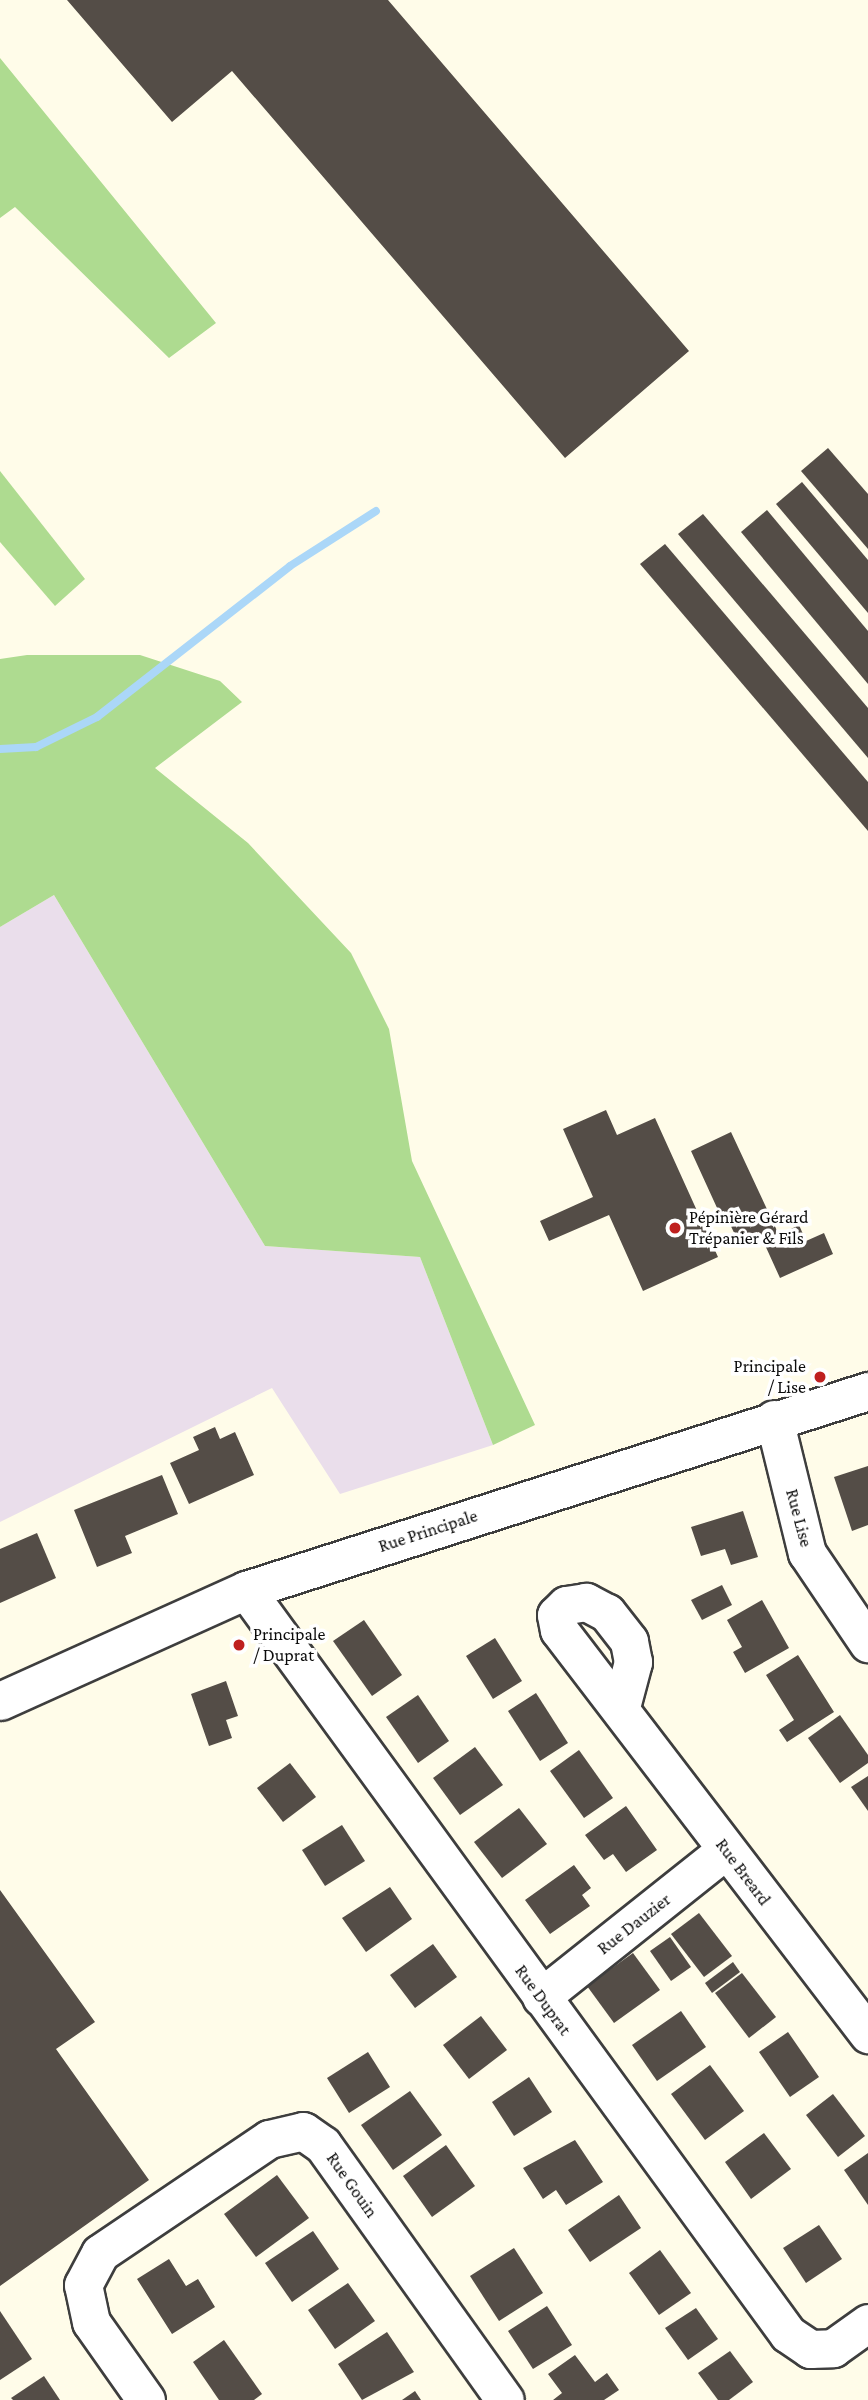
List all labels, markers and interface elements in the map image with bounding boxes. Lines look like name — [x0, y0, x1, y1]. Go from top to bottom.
place label: Pépinière Gérard Trépanier & Fils — [689, 1207, 808, 1250]
marker: Pépinière Gérard Trépanier & Fils — [667, 1220, 683, 1236]
place label: Principale / Lise — [734, 1356, 806, 1398]
marker: Principale / Lise — [812, 1369, 828, 1385]
street label: Rue Lise — [781, 1487, 817, 1549]
street label: Rue Principale — [376, 1505, 480, 1557]
place label: Principale / Duprat — [253, 1624, 325, 1666]
marker: Principale / Duprat — [231, 1637, 247, 1653]
street label: Rue Breard — [711, 1834, 775, 1910]
street label: Rue Dauzier — [593, 1889, 675, 1959]
street label: Rue Duprat — [510, 1961, 576, 2039]
street label: Rue Gouin — [322, 2148, 382, 2222]

